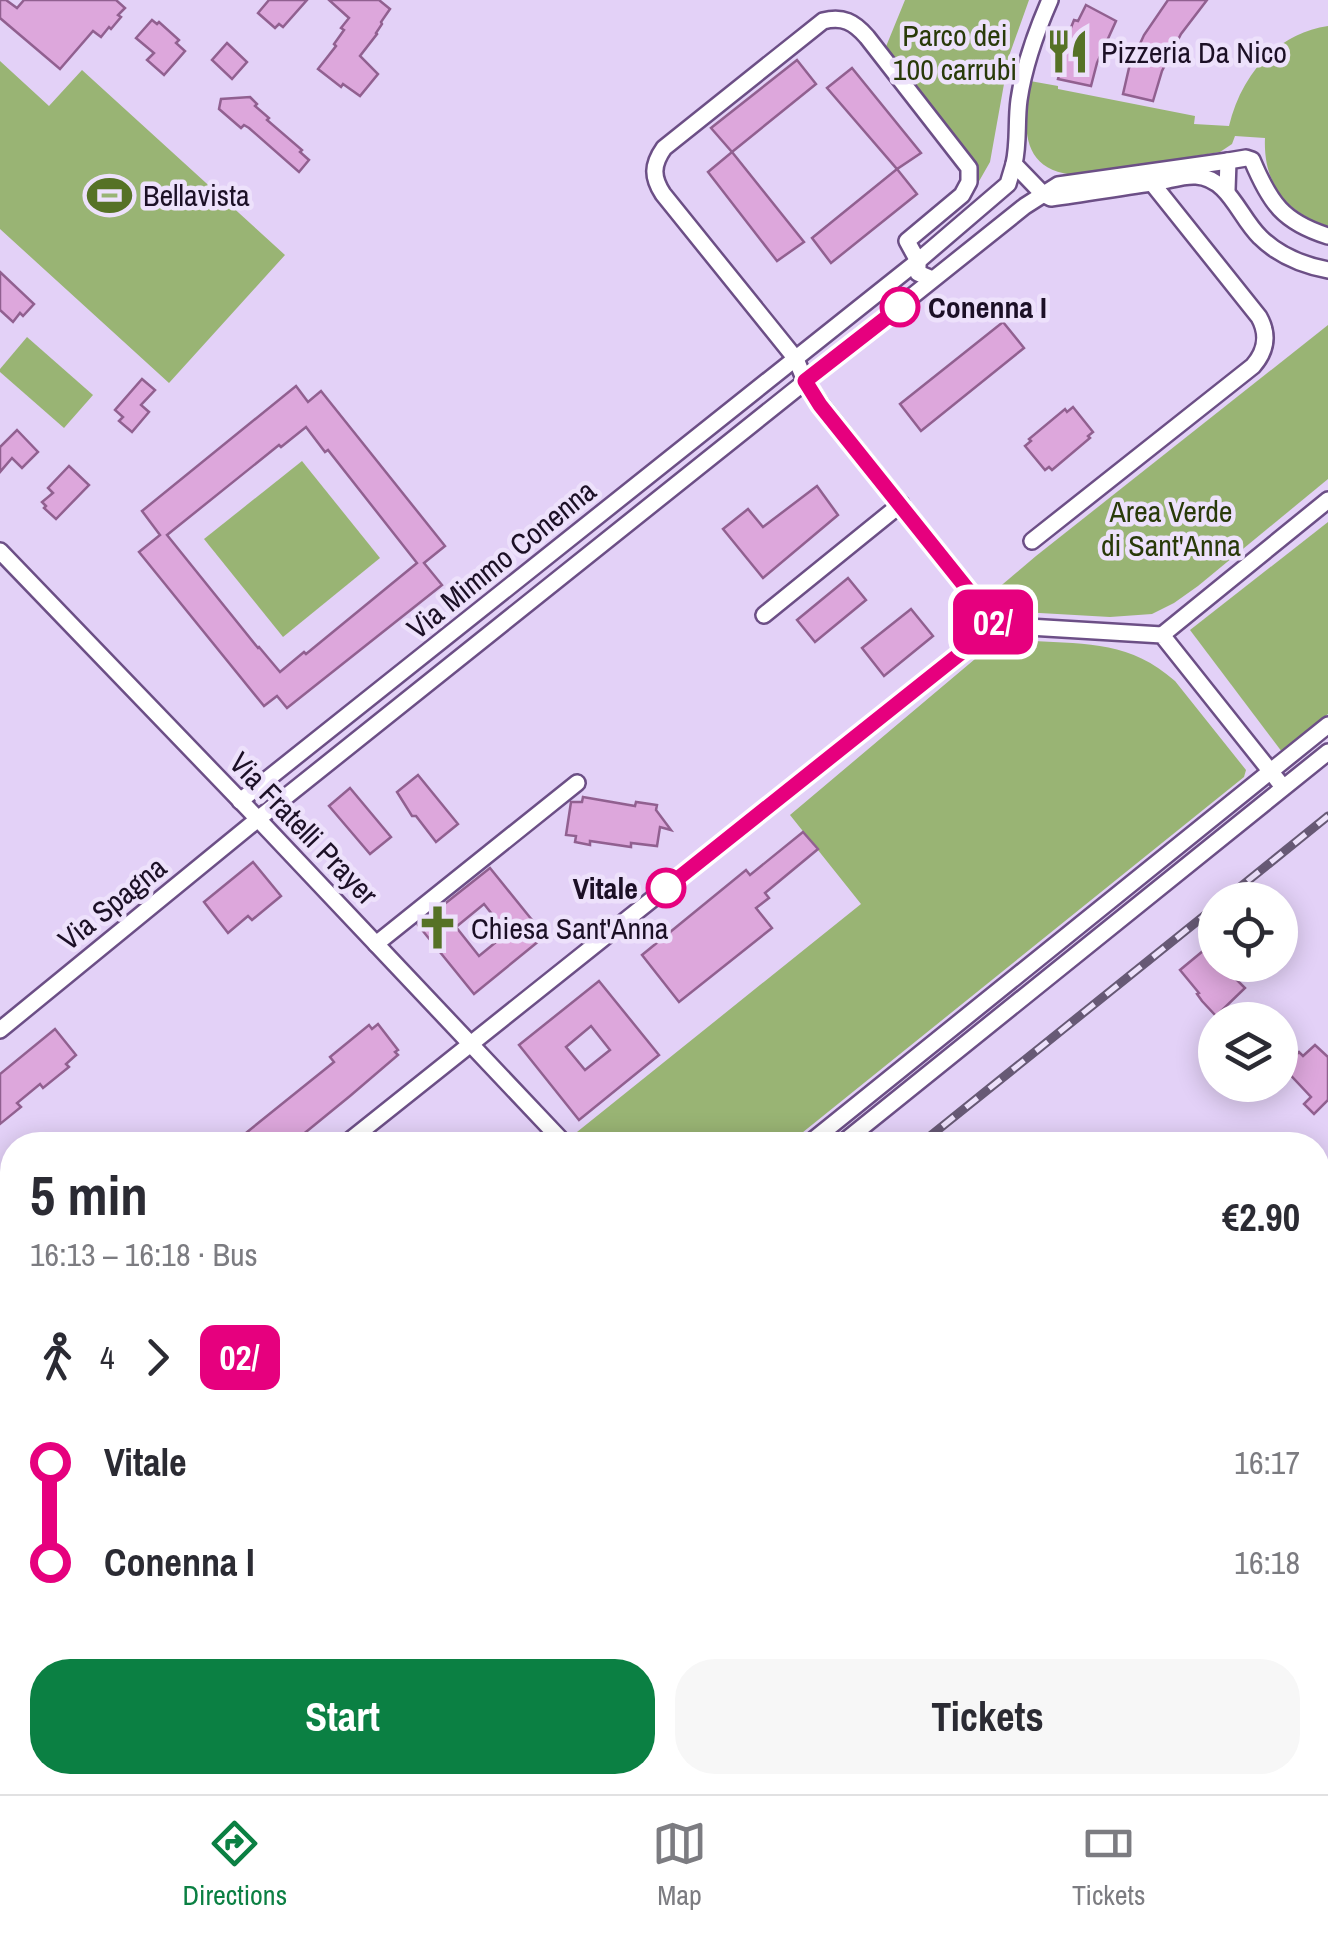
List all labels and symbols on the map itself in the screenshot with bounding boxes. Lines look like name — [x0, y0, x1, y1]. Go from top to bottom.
park label: Parco dei 100 carrubi — [893, 15, 1017, 89]
restaurant icon: Pizzeria Da Nico — [1044, 28, 1092, 76]
place label: Pizzeria Da Nico — [1101, 32, 1287, 72]
sports icon: Bellavista — [86, 171, 134, 219]
place label: Bellavista — [143, 175, 250, 215]
place label: Conenna I — [928, 287, 1047, 327]
marker: Conenna I — [881, 288, 919, 326]
street label: Via Mimmo Conenna — [398, 470, 604, 648]
park label: Area Verde di Sant'Anna — [1101, 491, 1241, 565]
line badge: 02/ — [936, 590, 1050, 654]
street label: Via Fratelli Prayer — [221, 743, 388, 914]
street label: Via Spagna — [50, 847, 175, 959]
place label: Vitale — [573, 868, 638, 908]
marker: Vitale — [647, 869, 685, 907]
church icon: Chiesa Sant'Anna — [414, 904, 462, 952]
place label: Chiesa Sant'Anna — [471, 908, 669, 948]

